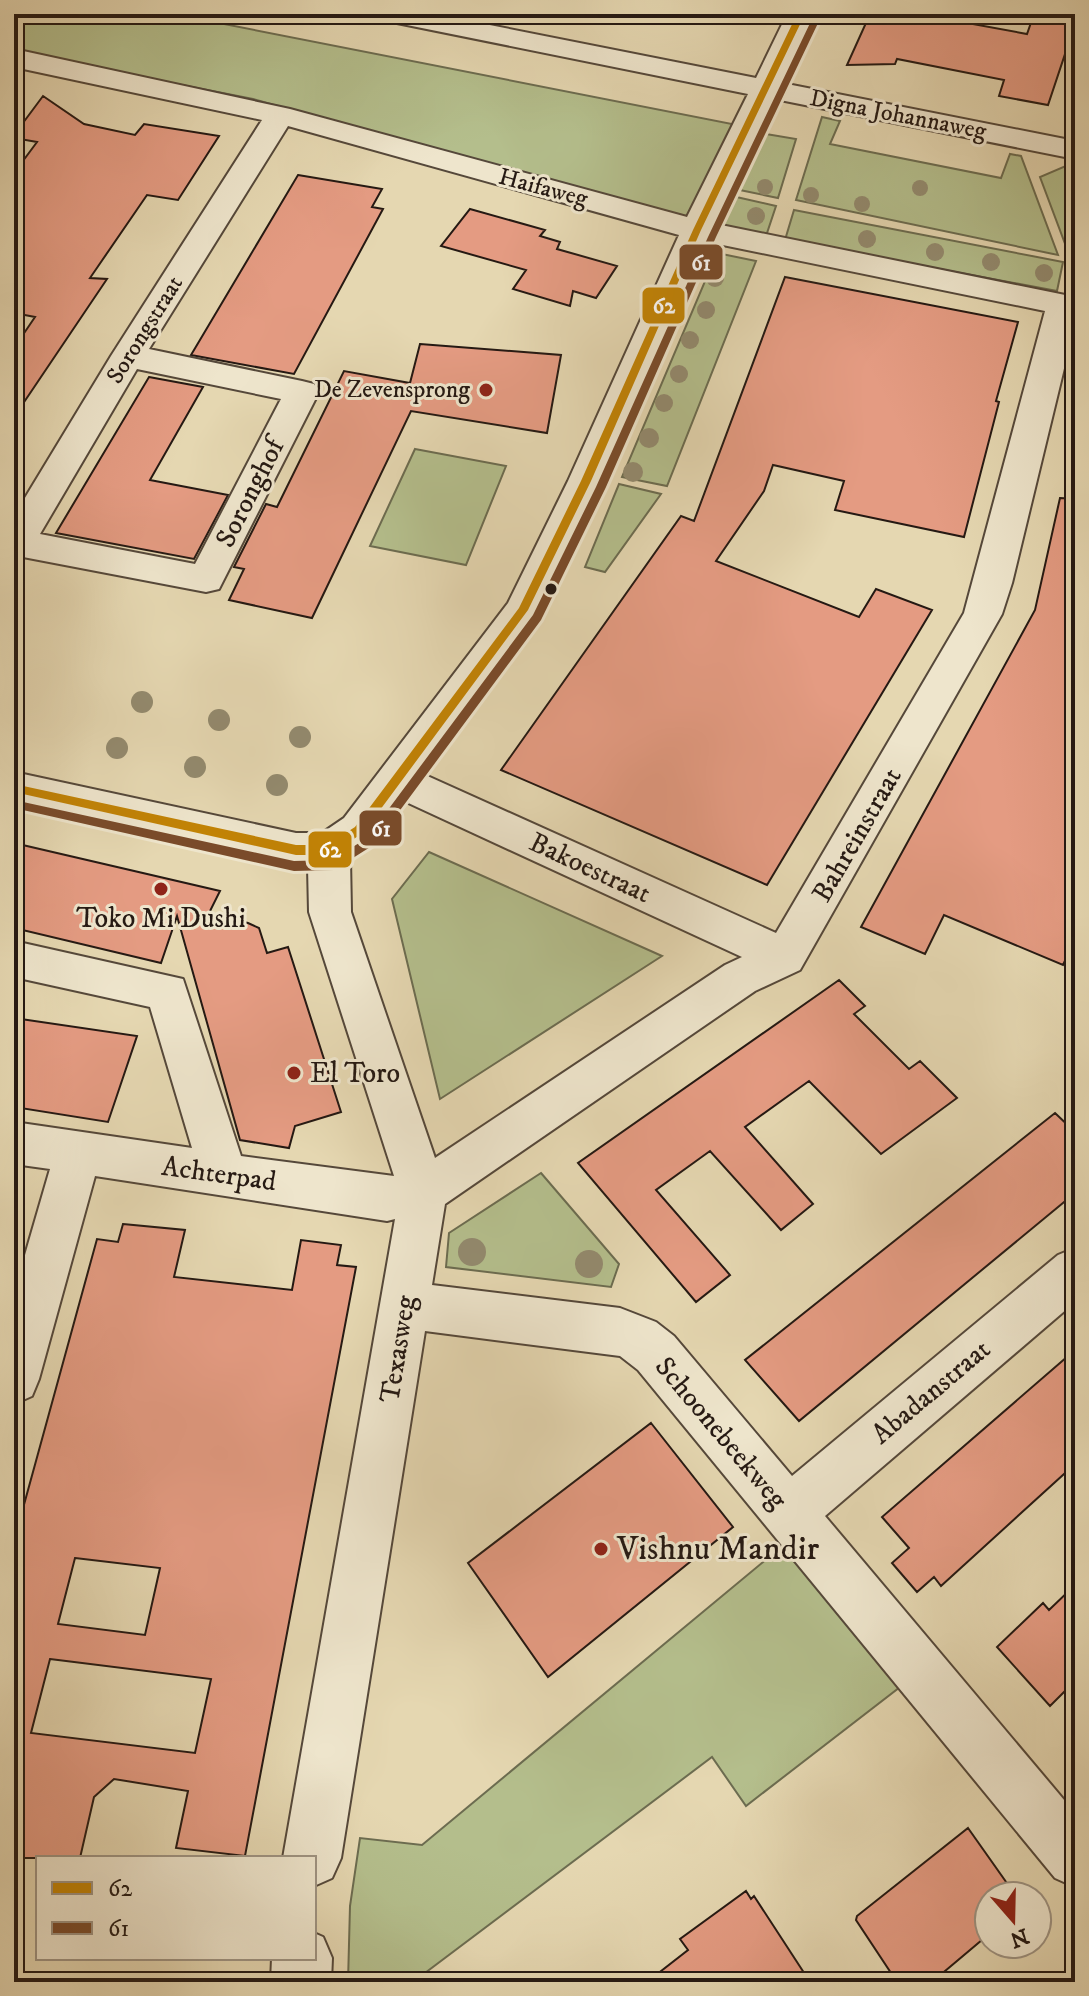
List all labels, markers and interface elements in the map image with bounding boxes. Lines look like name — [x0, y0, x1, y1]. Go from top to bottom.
street label: Digna Johannaweg — [807, 83, 989, 147]
street label: Haifaweg — [495, 162, 591, 214]
line badge: 61 — [678, 243, 724, 281]
text: 61 — [691, 250, 711, 277]
street label: Sorongstraat — [100, 270, 190, 390]
line badge: 62 — [641, 286, 686, 325]
text: 62 — [653, 293, 676, 320]
place label: De Zevensprong — [314, 375, 470, 405]
marker: De Zevensprong — [477, 381, 495, 399]
street label: Soronghof — [208, 429, 294, 553]
unlabelled marker — [543, 581, 559, 597]
street label: Bahreinstraat — [804, 761, 910, 909]
line badge: 61 — [358, 809, 403, 847]
text: 61 — [371, 816, 391, 843]
street label: Bakoestraat — [524, 825, 656, 911]
line badge: 62 — [307, 830, 353, 869]
text: 62 — [319, 837, 342, 864]
marker: Toko Mi Dushi — [152, 880, 170, 898]
place label: Toko Mi Dushi — [76, 901, 246, 936]
place label: El Toro — [310, 1056, 400, 1091]
marker: El Toro — [285, 1064, 303, 1082]
street label: Achterpad — [159, 1149, 279, 1199]
street label: Texasweg — [372, 1293, 424, 1405]
street label: Abadanstraat — [864, 1332, 998, 1452]
street label: Schoonebeekweg — [647, 1350, 795, 1517]
place label: Vishnu Mandir — [616, 1528, 819, 1570]
marker: Vishnu Mandir — [592, 1540, 610, 1558]
legend — [36, 1856, 316, 1960]
text: 62 — [108, 1874, 132, 1904]
north arrow — [973, 1880, 1053, 1960]
text: 61 — [108, 1914, 129, 1944]
text: N — [1006, 1922, 1032, 1953]

